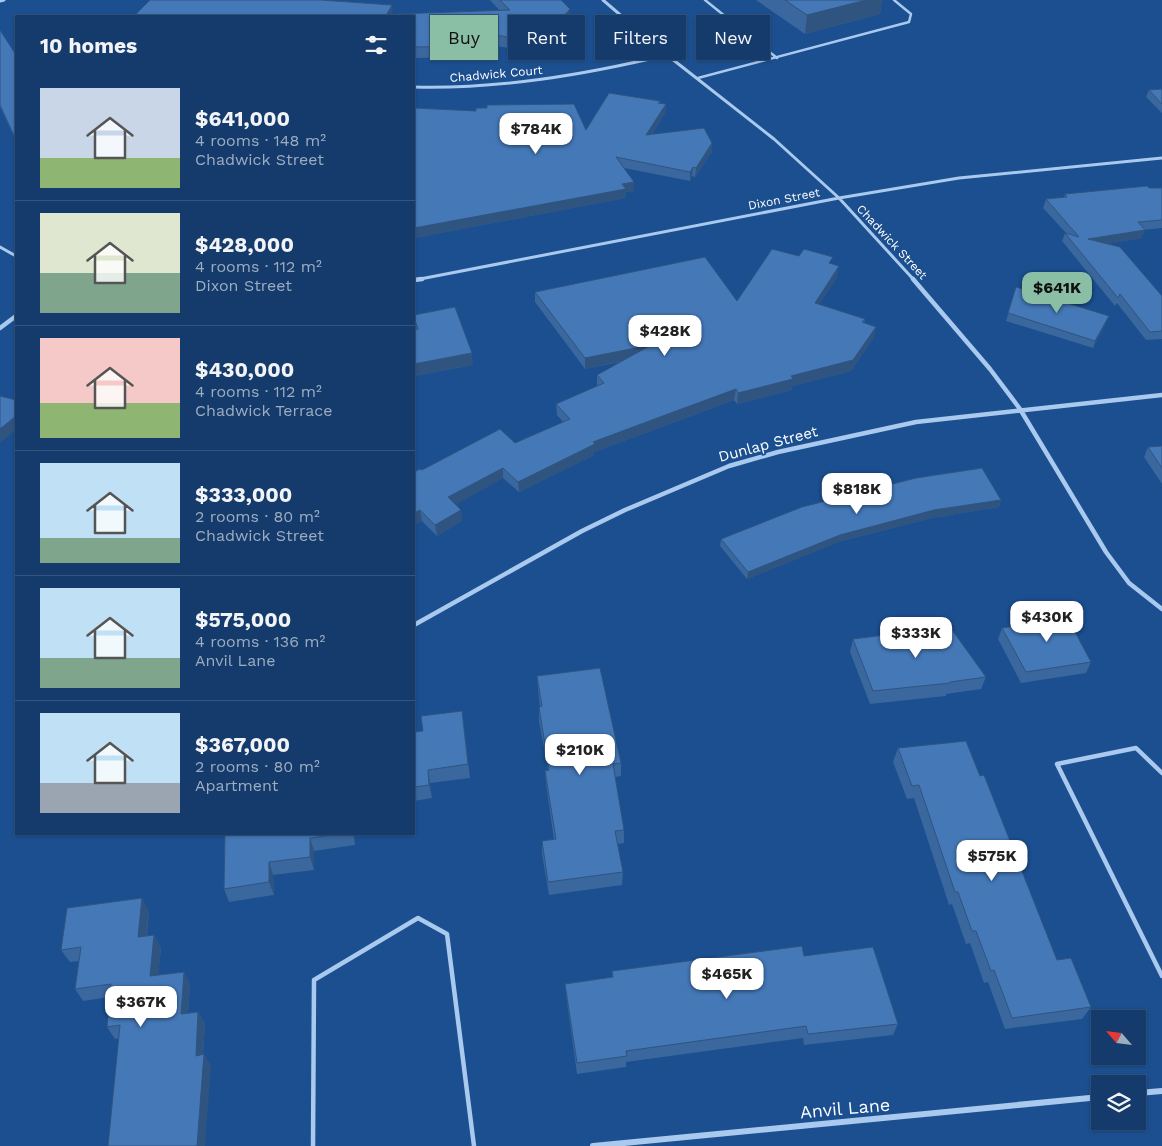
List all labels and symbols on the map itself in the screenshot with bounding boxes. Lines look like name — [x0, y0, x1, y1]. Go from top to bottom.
street label: Chadwick Court — [449, 63, 543, 85]
pin: $784K — [501, 112, 571, 155]
street label: Dixon Street — [747, 185, 821, 213]
street label: Chadwick Street — [854, 202, 930, 282]
pin: $641K — [1022, 272, 1092, 314]
pin: $428K — [630, 314, 700, 357]
street label: Dunlap Street — [716, 422, 820, 466]
pin: $818K — [822, 472, 892, 515]
pin: $430K — [1012, 600, 1082, 643]
pin: $333K — [881, 616, 951, 659]
pin: $210K — [545, 734, 615, 776]
pin: $575K — [957, 840, 1027, 882]
pin: $465K — [692, 958, 762, 1000]
pin: $367K — [106, 986, 176, 1028]
north arrow — [1091, 1010, 1146, 1065]
street label: Anvil Lane — [799, 1094, 891, 1122]

